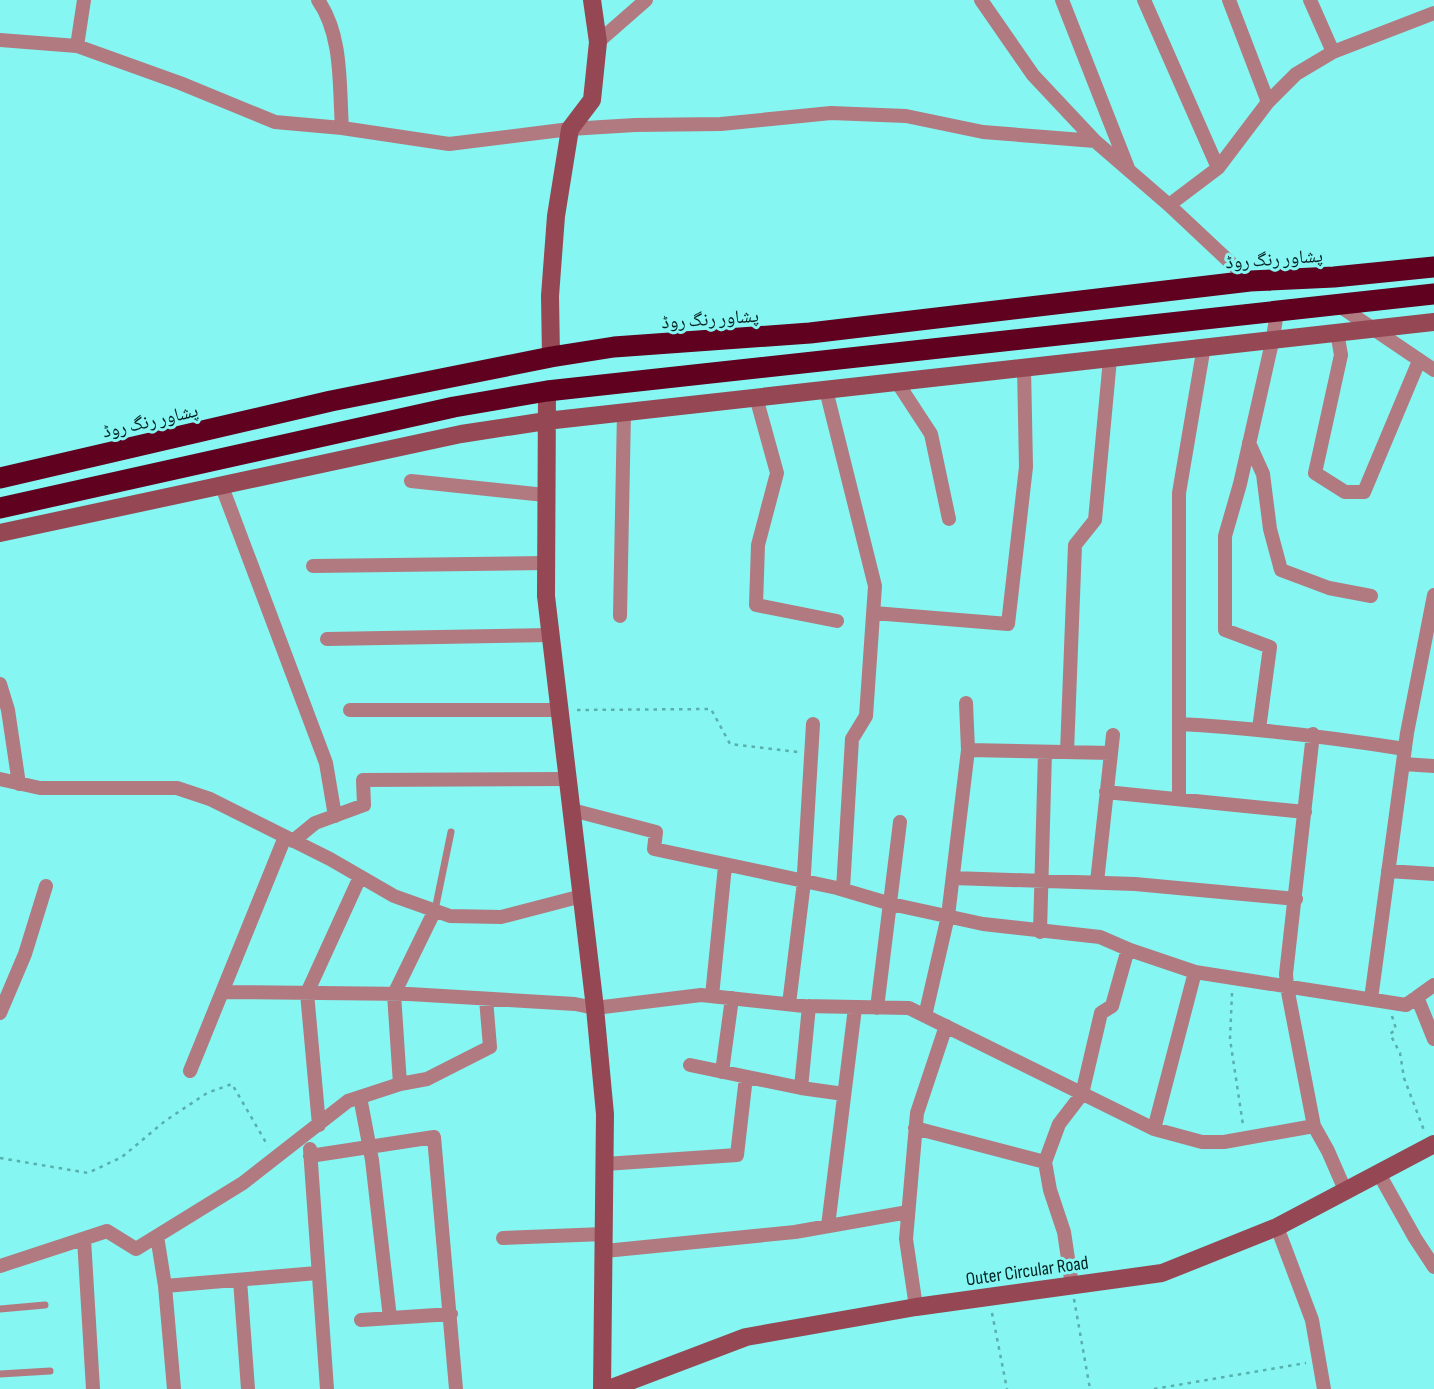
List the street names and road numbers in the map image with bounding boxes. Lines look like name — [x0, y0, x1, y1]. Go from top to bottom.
street label: پشاور رنگ روڈ — [1225, 245, 1324, 274]
street label: پشاور رنگ روڈ — [661, 305, 760, 334]
street label: پشاور رنگ روڈ — [100, 399, 200, 444]
street label: Outer Circular Road — [964, 1252, 1090, 1291]

